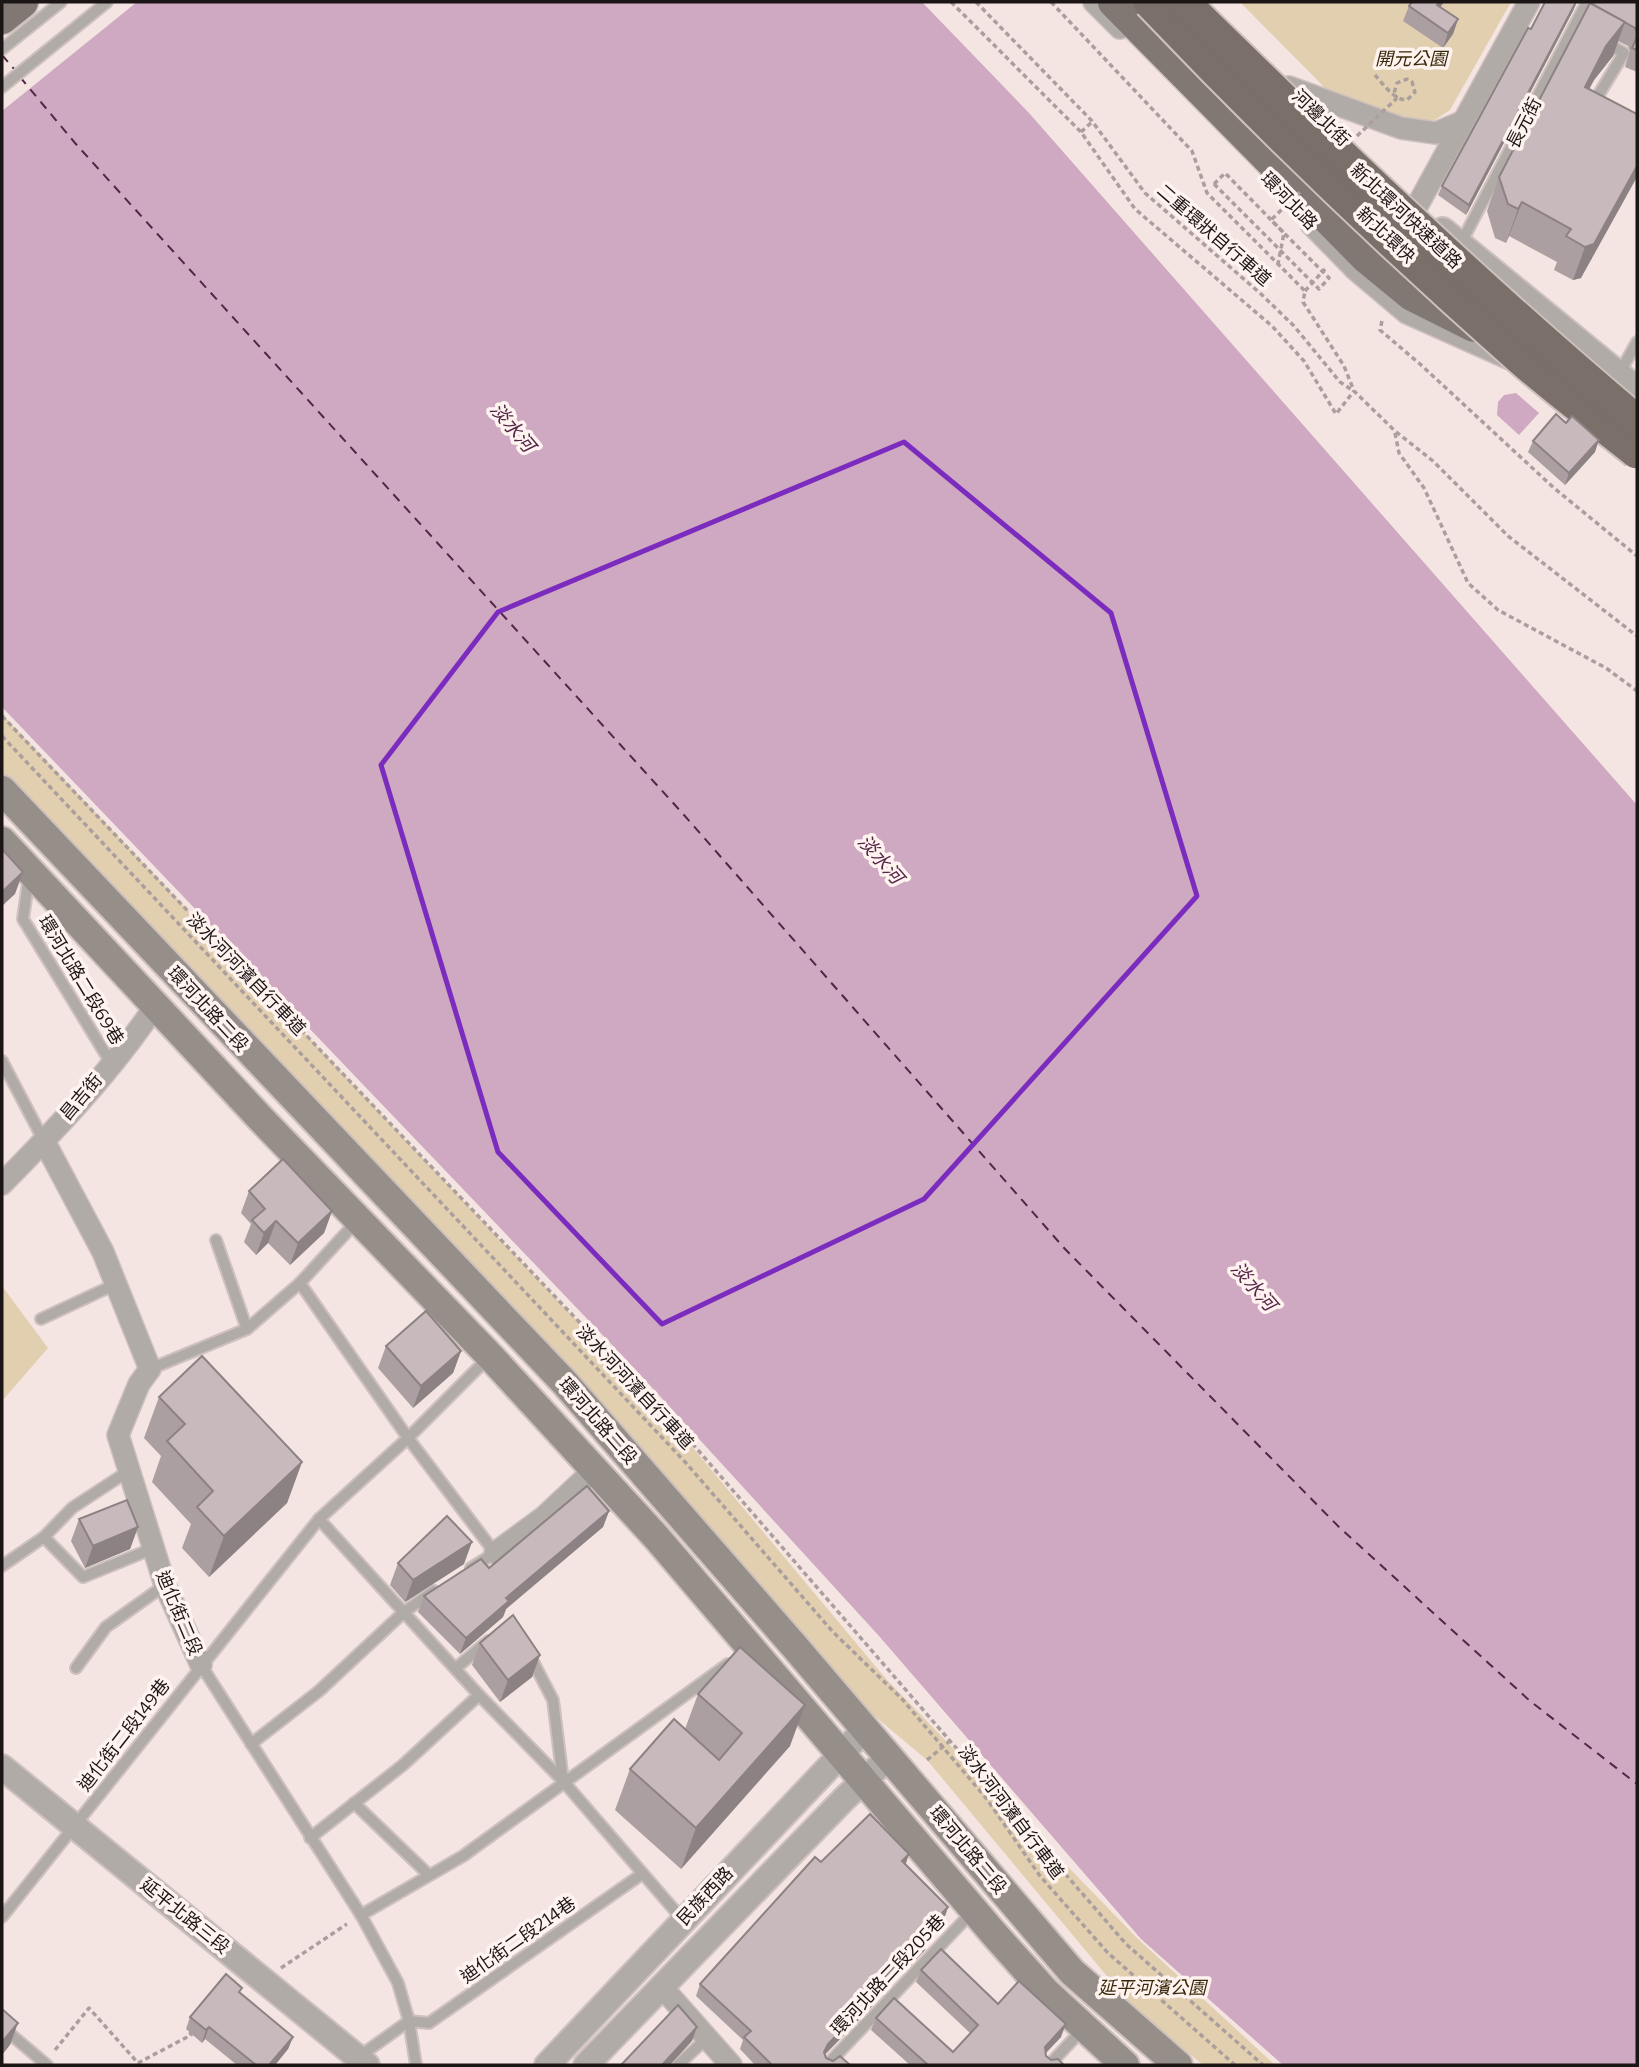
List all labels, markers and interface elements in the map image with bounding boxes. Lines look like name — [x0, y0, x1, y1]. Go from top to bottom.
park label: 開元公園 — [1375, 48, 1450, 70]
street label: 河邊北街 — [1287, 85, 1355, 151]
street label: 長元街 — [1502, 94, 1546, 152]
street label: 新北環河快速道路 — [1346, 159, 1466, 273]
street label: 環河北路 — [1256, 167, 1322, 235]
street label: 二重環狀自行車道 — [1152, 179, 1276, 291]
street label: 新北環快 — [1352, 202, 1420, 268]
water label: 淡水河 — [485, 398, 542, 460]
water label: 淡水河 — [853, 830, 911, 891]
street label: 淡水河河濱自行車道 — [182, 908, 310, 1040]
street label: 環河北路二段69巷 — [34, 911, 128, 1049]
street label: 環河北路二段 — [163, 962, 253, 1056]
street label: 昌吉街 — [55, 1069, 107, 1125]
water label: 淡水河 — [1226, 1257, 1284, 1318]
street label: 淡水河河濱自行車道 — [572, 1320, 698, 1454]
street label: 環河北路二段 — [554, 1373, 642, 1469]
street label: 迪化街二段 — [151, 1567, 207, 1659]
street label: 迪化街二段149巷 — [73, 1674, 175, 1796]
street label: 淡水河河濱自行車道 — [953, 1741, 1069, 1883]
street label: 環河北路二段 — [925, 1802, 1011, 1898]
street label: 民族西路 — [672, 1862, 738, 1930]
street label: 延平北路三段 — [136, 1873, 234, 1959]
street label: 迪化街二段214巷 — [456, 1892, 580, 1988]
street label: 環河北路二段205巷 — [826, 1910, 950, 2040]
park label: 延平河濱公園 — [1098, 1977, 1209, 1999]

